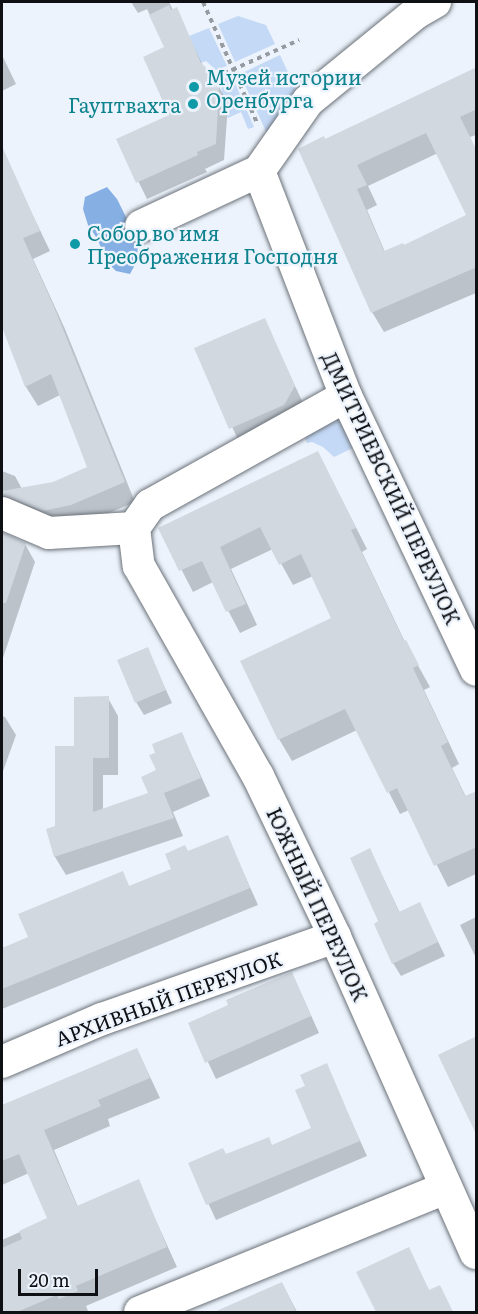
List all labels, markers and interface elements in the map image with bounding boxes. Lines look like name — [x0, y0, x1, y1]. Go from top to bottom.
place label: Музей истории Оренбурга — [206, 64, 362, 111]
marker: Музей истории Оренбурга — [187, 80, 201, 94]
place label: Гауптвахта — [68, 92, 181, 116]
marker: Гауптвахта — [186, 97, 200, 111]
place label: Собор во имя Преображения Господня — [87, 220, 338, 267]
marker: Собор во имя Преображения Господня — [68, 237, 82, 251]
street label: ДМИТРИЕВСКИЙ ПЕРЕУЛОК — [318, 348, 466, 628]
street label: ЮЖНЫЙ ПЕРЕУЛОК — [263, 803, 373, 1005]
street label: АРХИВНЫЙ ПЕРЕУЛОК — [51, 946, 285, 1050]
scale bar — [21, 1257, 100, 1295]
text: 20 m — [29, 1266, 70, 1293]

